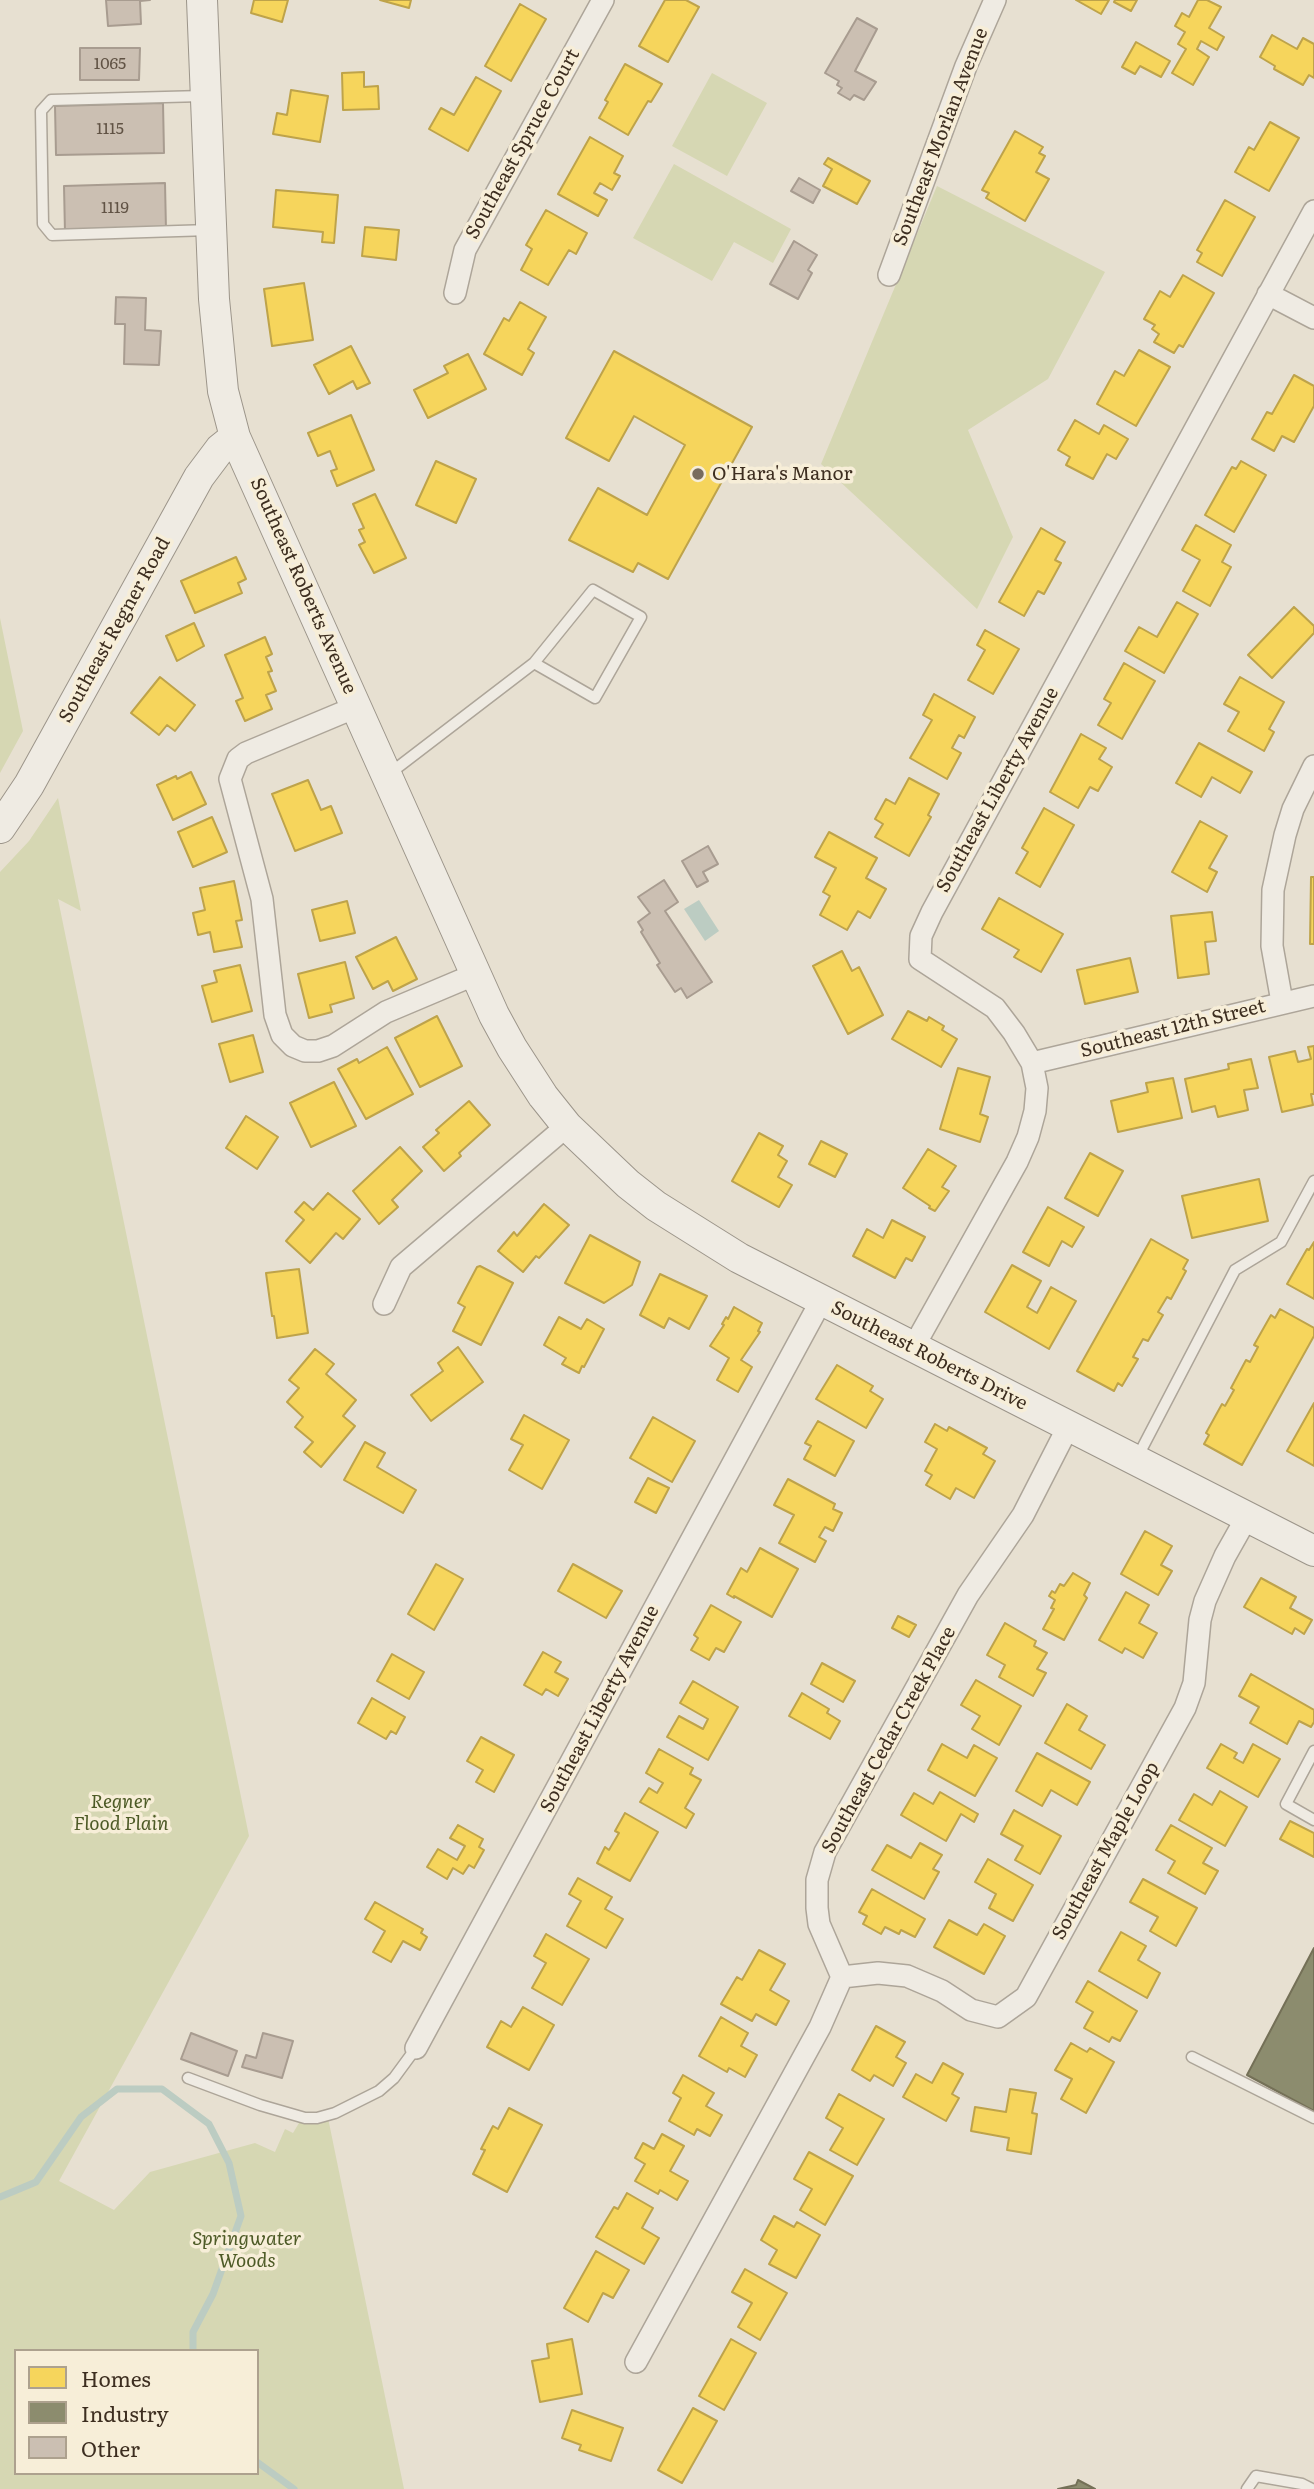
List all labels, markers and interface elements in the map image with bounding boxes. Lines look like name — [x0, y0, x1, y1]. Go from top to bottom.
street label: Southeast Morlan Avenue — [889, 25, 993, 249]
street label: Southeast Spruce Court — [461, 45, 585, 243]
house number: 1065 — [94, 54, 126, 74]
house number: 1115 — [96, 119, 124, 139]
house number: 1119 — [101, 198, 129, 218]
place label: O'Hara's Manor — [712, 463, 852, 485]
marker: O'Hara's Manor — [690, 466, 706, 482]
street label: Southeast Roberts Avenue — [245, 474, 361, 698]
street label: Southeast Regner Road — [54, 533, 176, 727]
street label: Southeast Liberty Avenue — [932, 683, 1064, 897]
street label: Southeast 12th Street — [1078, 995, 1268, 1063]
street label: Southeast Roberts Drive — [827, 1297, 1031, 1415]
street label: Southeast Liberty Avenue — [536, 1602, 664, 1816]
street label: Southeast Cedar Creek Place — [817, 1623, 961, 1857]
street label: Southeast Maple Loop — [1048, 1758, 1164, 1944]
park label: Regner Flood Plain — [73, 1791, 169, 1835]
park label: Springwater Woods — [192, 2228, 302, 2272]
legend — [14, 2349, 259, 2475]
text: Homes — [81, 2362, 151, 2393]
text: Industry — [81, 2397, 169, 2428]
text: Other — [81, 2432, 140, 2463]

